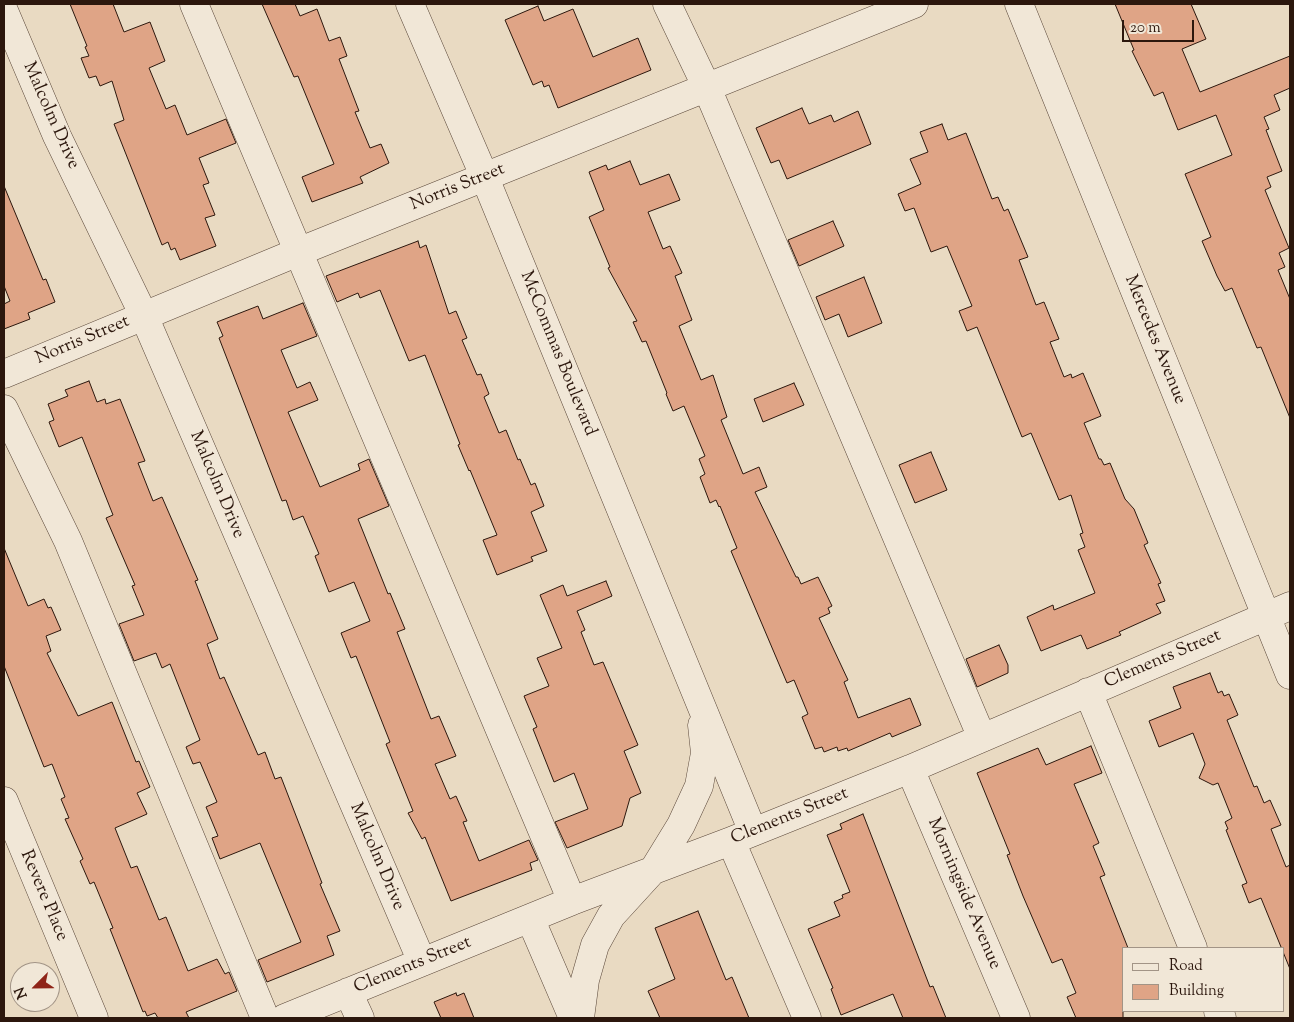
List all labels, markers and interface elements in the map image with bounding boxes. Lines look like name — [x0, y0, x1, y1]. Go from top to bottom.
scale bar — [1124, 10, 1196, 42]
text: 20 m — [1130, 18, 1161, 39]
street label: Malcolm Drive — [17, 59, 83, 173]
street label: Norris Street — [408, 159, 508, 217]
street label: McCommas Boulevard — [514, 268, 600, 440]
street label: Mercedes Avenue — [1118, 272, 1190, 408]
street label: Norris Street — [33, 312, 133, 370]
street label: Malcolm Drive — [184, 428, 248, 542]
street label: Clements Street — [1101, 626, 1225, 694]
street label: Clements Street — [728, 784, 852, 850]
street label: Malcolm Drive — [344, 800, 408, 914]
street label: Morningside Avenue — [921, 815, 1005, 973]
street label: Revere Place — [14, 847, 72, 945]
street label: Clements Street — [351, 933, 475, 999]
legend — [1122, 947, 1284, 1012]
text: Road — [1169, 956, 1203, 977]
north arrow — [10, 962, 60, 1012]
text: Building — [1169, 981, 1224, 1002]
text: N — [11, 983, 34, 1002]

